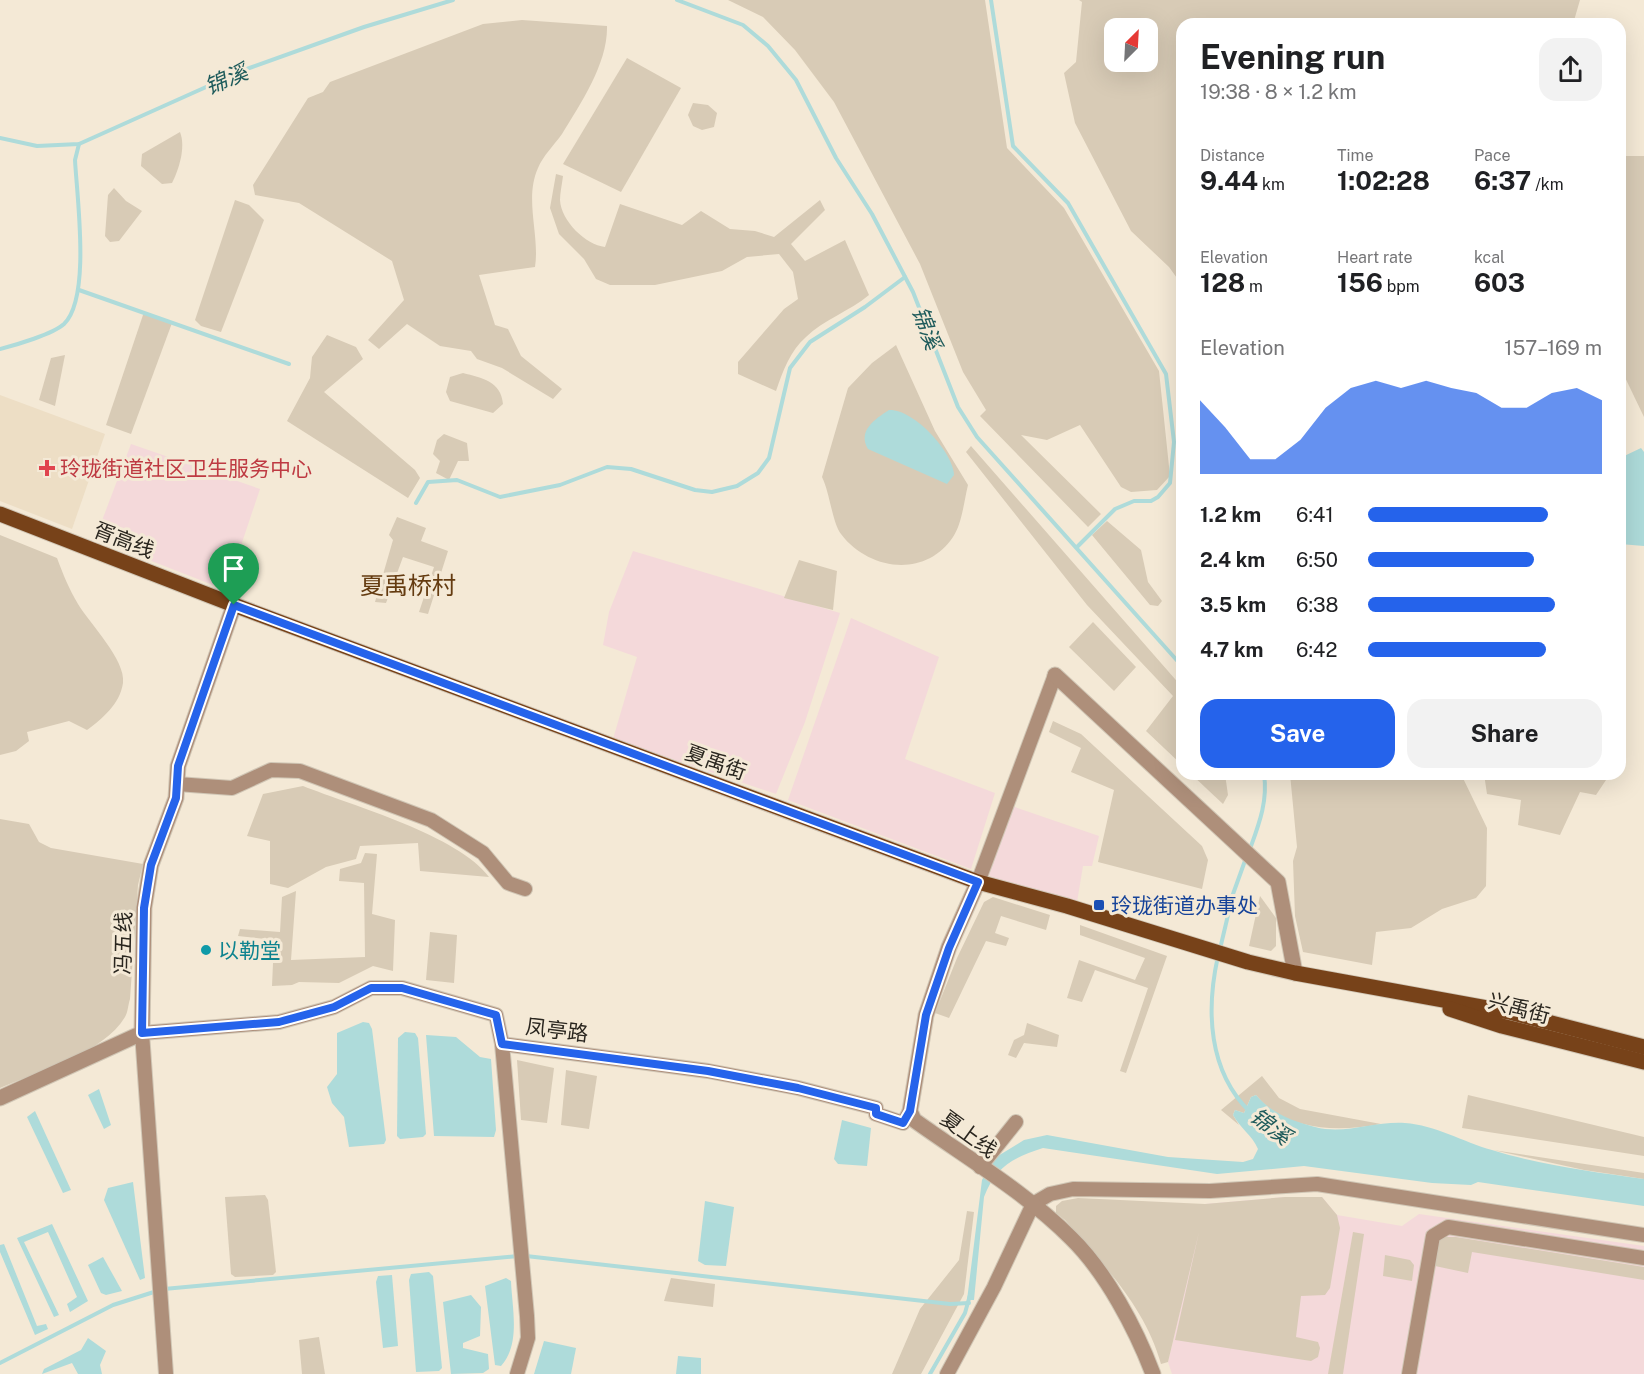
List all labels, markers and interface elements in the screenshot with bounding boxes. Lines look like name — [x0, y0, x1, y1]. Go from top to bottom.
north arrow — [1104, 18, 1158, 72]
map controls — [1104, 18, 1158, 72]
text: Evening run — [1200, 38, 1385, 76]
button: share — [1539, 38, 1602, 101]
water label: 锦溪 — [201, 58, 253, 100]
text: 19:38 · 8 × 1.2 km — [1200, 80, 1357, 104]
text: Distance — [1200, 146, 1265, 165]
text: Time — [1337, 146, 1373, 165]
text: Pace — [1474, 146, 1511, 165]
text: 9.44 — [1200, 165, 1258, 196]
text: 1:02:28 — [1337, 165, 1430, 196]
text: 6:37 — [1474, 165, 1531, 196]
text: km — [1258, 175, 1285, 194]
text: /km — [1531, 175, 1564, 194]
text: Elevation — [1200, 248, 1268, 267]
text: Heart rate — [1337, 248, 1413, 267]
text: kcal — [1474, 248, 1505, 267]
text: 128 — [1200, 267, 1245, 298]
text: 156 — [1337, 267, 1383, 298]
text: 603 — [1474, 267, 1525, 298]
text: m — [1245, 277, 1263, 296]
text: bpm — [1383, 277, 1420, 296]
water label: 锦溪 — [907, 303, 948, 355]
text: Elevation — [1200, 336, 1285, 360]
text: 157–169 m — [1504, 336, 1602, 360]
place label: 玲珑街道社区卫生服务中心 — [60, 456, 312, 481]
marker: 玲珑街道社区卫生服务中心 — [38, 459, 56, 477]
text: 1.2 km — [1200, 503, 1261, 527]
text: 6:41 — [1296, 503, 1334, 527]
street label: 胥高线 — [90, 517, 158, 563]
pin — [208, 543, 259, 605]
text: 2.4 km — [1200, 548, 1265, 572]
text: 6:50 — [1296, 548, 1338, 572]
icon: arrive — [217, 552, 250, 585]
district label: 夏禹桥村 — [360, 571, 456, 599]
text: 3.5 km — [1200, 593, 1266, 617]
text: 6:38 — [1296, 593, 1338, 617]
text: 4.7 km — [1200, 638, 1263, 662]
text: 6:42 — [1296, 638, 1337, 662]
button: Save — [1200, 699, 1395, 768]
button: Share — [1407, 699, 1602, 768]
street label: 夏禹街 — [682, 739, 750, 785]
place label: 玲珑街道办事处 — [1111, 893, 1258, 918]
marker: 玲珑街道办事处 — [1092, 898, 1106, 912]
street label: 冯五线 — [110, 911, 136, 975]
place label: 以勒堂 — [218, 938, 281, 963]
marker: 以勒堂 — [199, 943, 213, 957]
street label: 兴禹街 — [1485, 988, 1553, 1028]
street label: 凤亭路 — [524, 1014, 590, 1046]
water label: 锦溪 — [1246, 1102, 1298, 1151]
street label: 夏上线 — [936, 1105, 1002, 1163]

